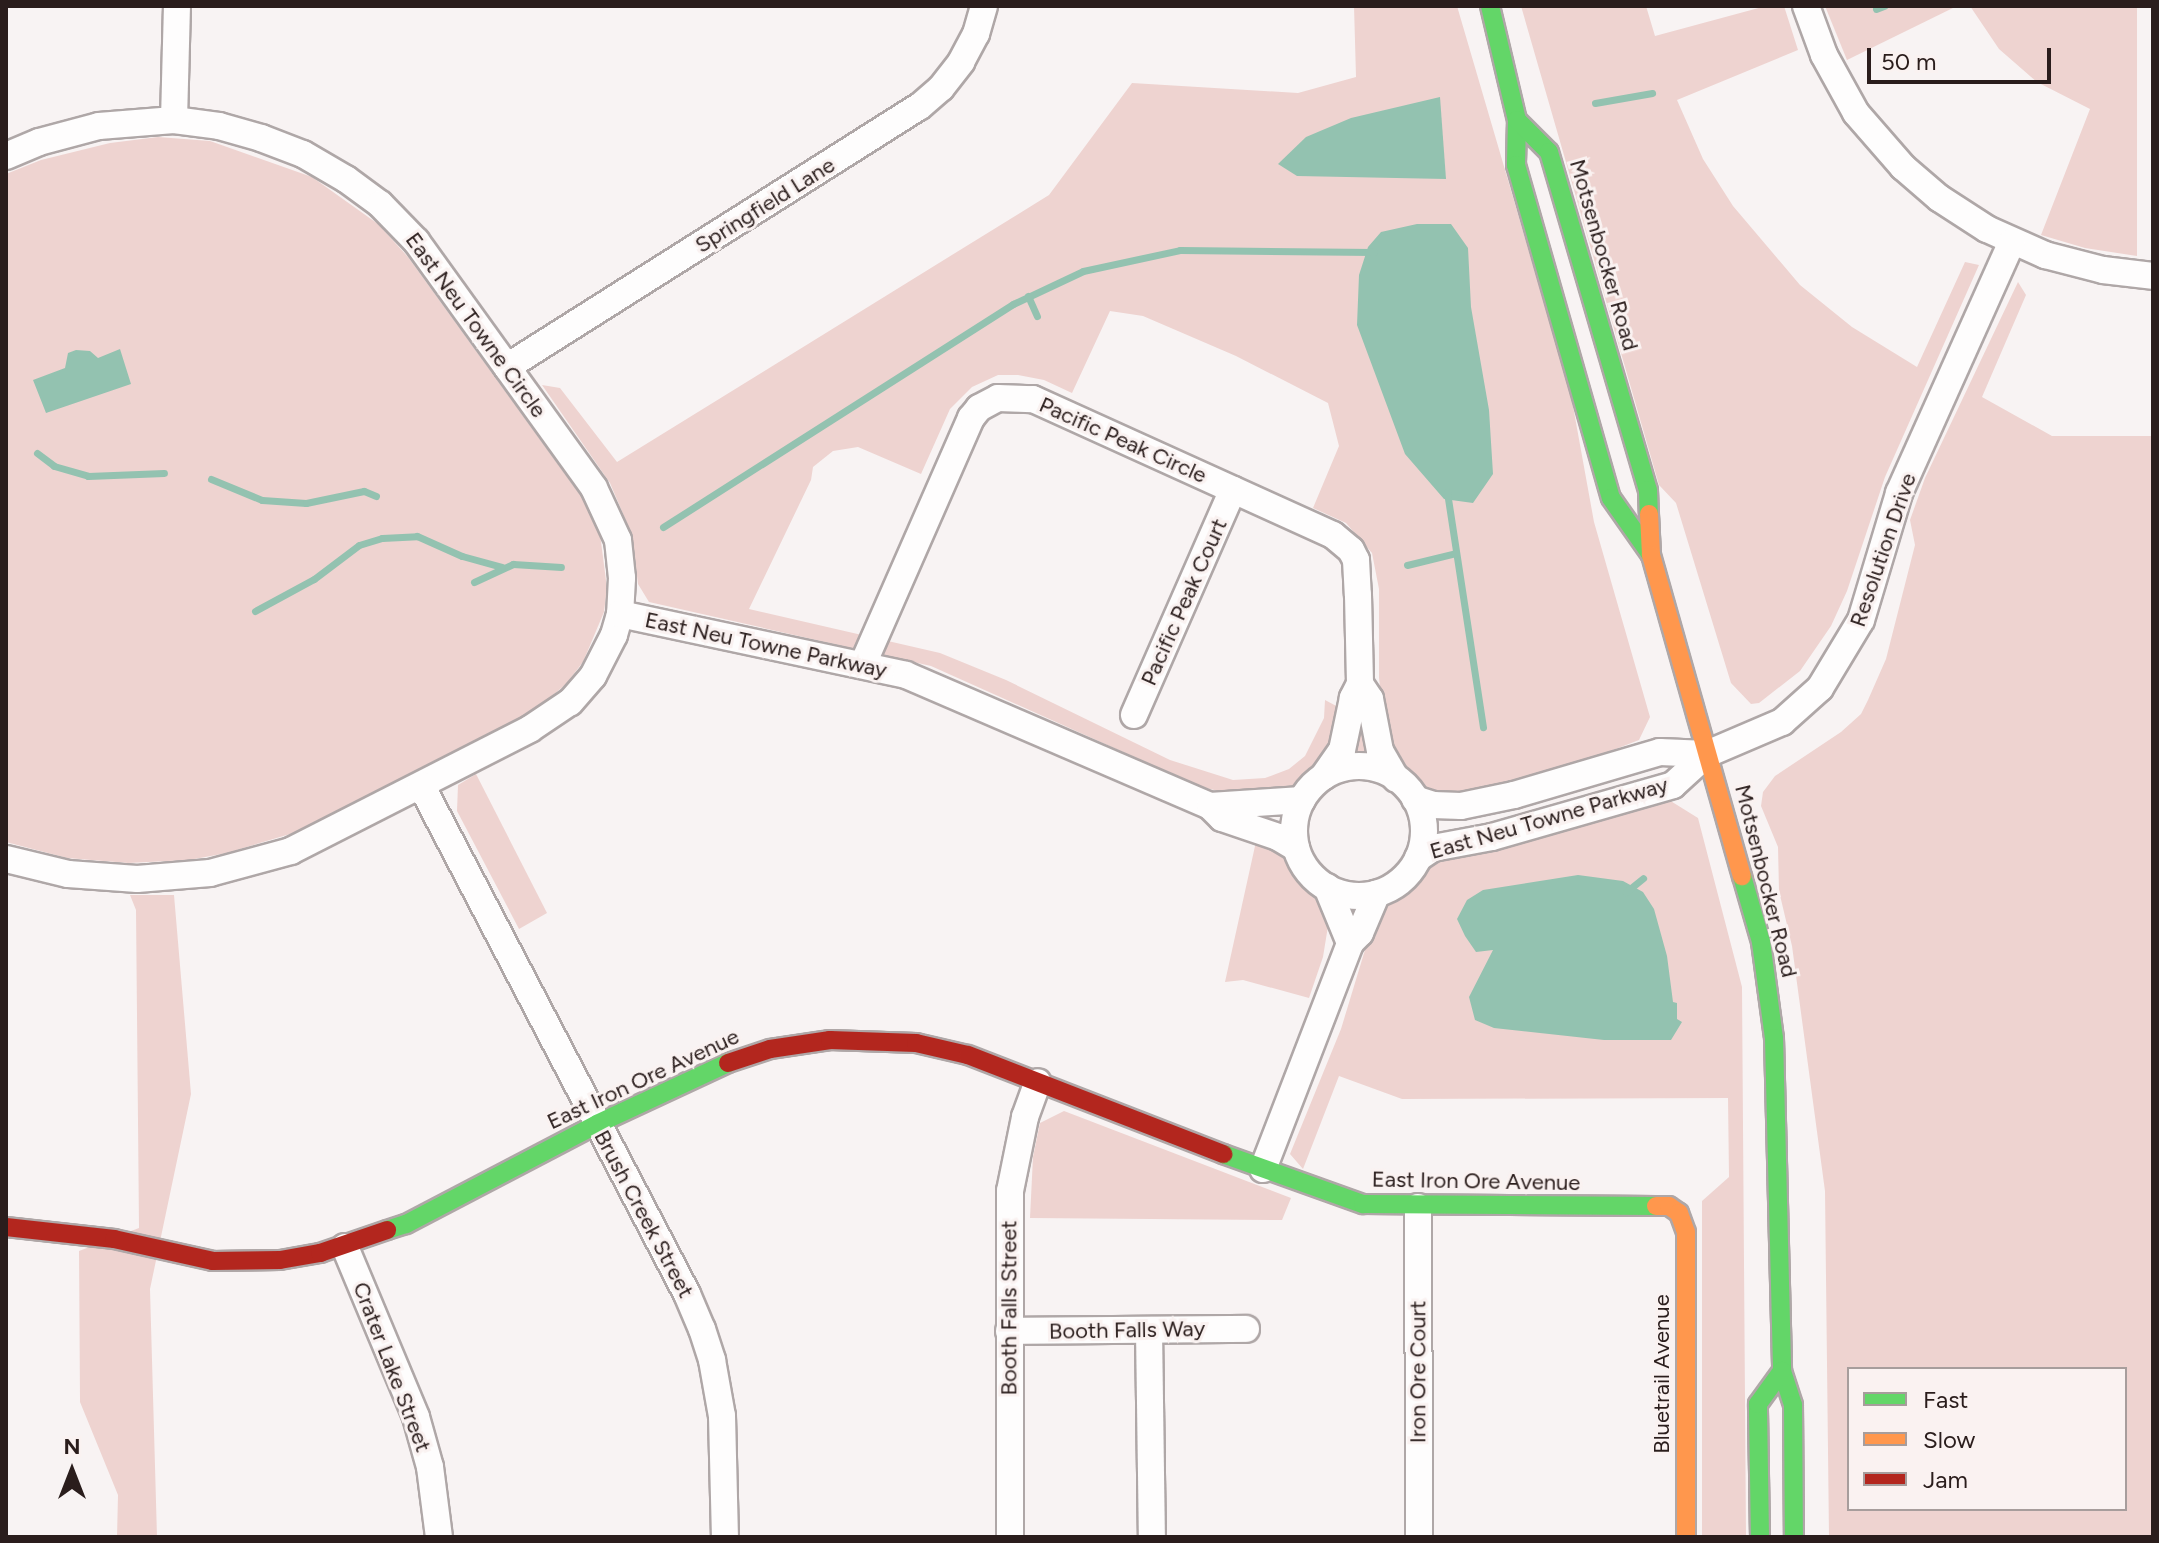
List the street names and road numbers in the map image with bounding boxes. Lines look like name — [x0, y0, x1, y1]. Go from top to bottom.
street label: Springfield Lane — [690, 152, 840, 258]
street label: Motsenbocker Road — [1564, 156, 1644, 354]
street label: East Neu Towne Circle — [400, 227, 552, 423]
street label: Pacific Peak Circle — [1035, 391, 1211, 489]
street label: Resolution Drive — [1844, 470, 1922, 630]
street label: Pacific Peak Court — [1135, 515, 1233, 689]
street label: East Neu Towne Parkway — [643, 606, 889, 684]
street label: East Neu Towne Parkway — [1427, 771, 1671, 865]
street label: Motsenbocker Road — [1729, 782, 1803, 980]
street label: East Iron Ore Avenue — [543, 1023, 743, 1135]
street label: Brush Creek Street — [589, 1126, 699, 1302]
street label: East Iron Ore Avenue — [1372, 1166, 1580, 1196]
street label: Booth Falls Street — [996, 1221, 1022, 1395]
street label: Crater Lake Street — [347, 1278, 437, 1456]
street label: Bluetrail Avenue — [1649, 1294, 1675, 1454]
street label: Iron Ore Court — [1405, 1301, 1431, 1443]
street label: Booth Falls Way — [1049, 1315, 1205, 1345]

